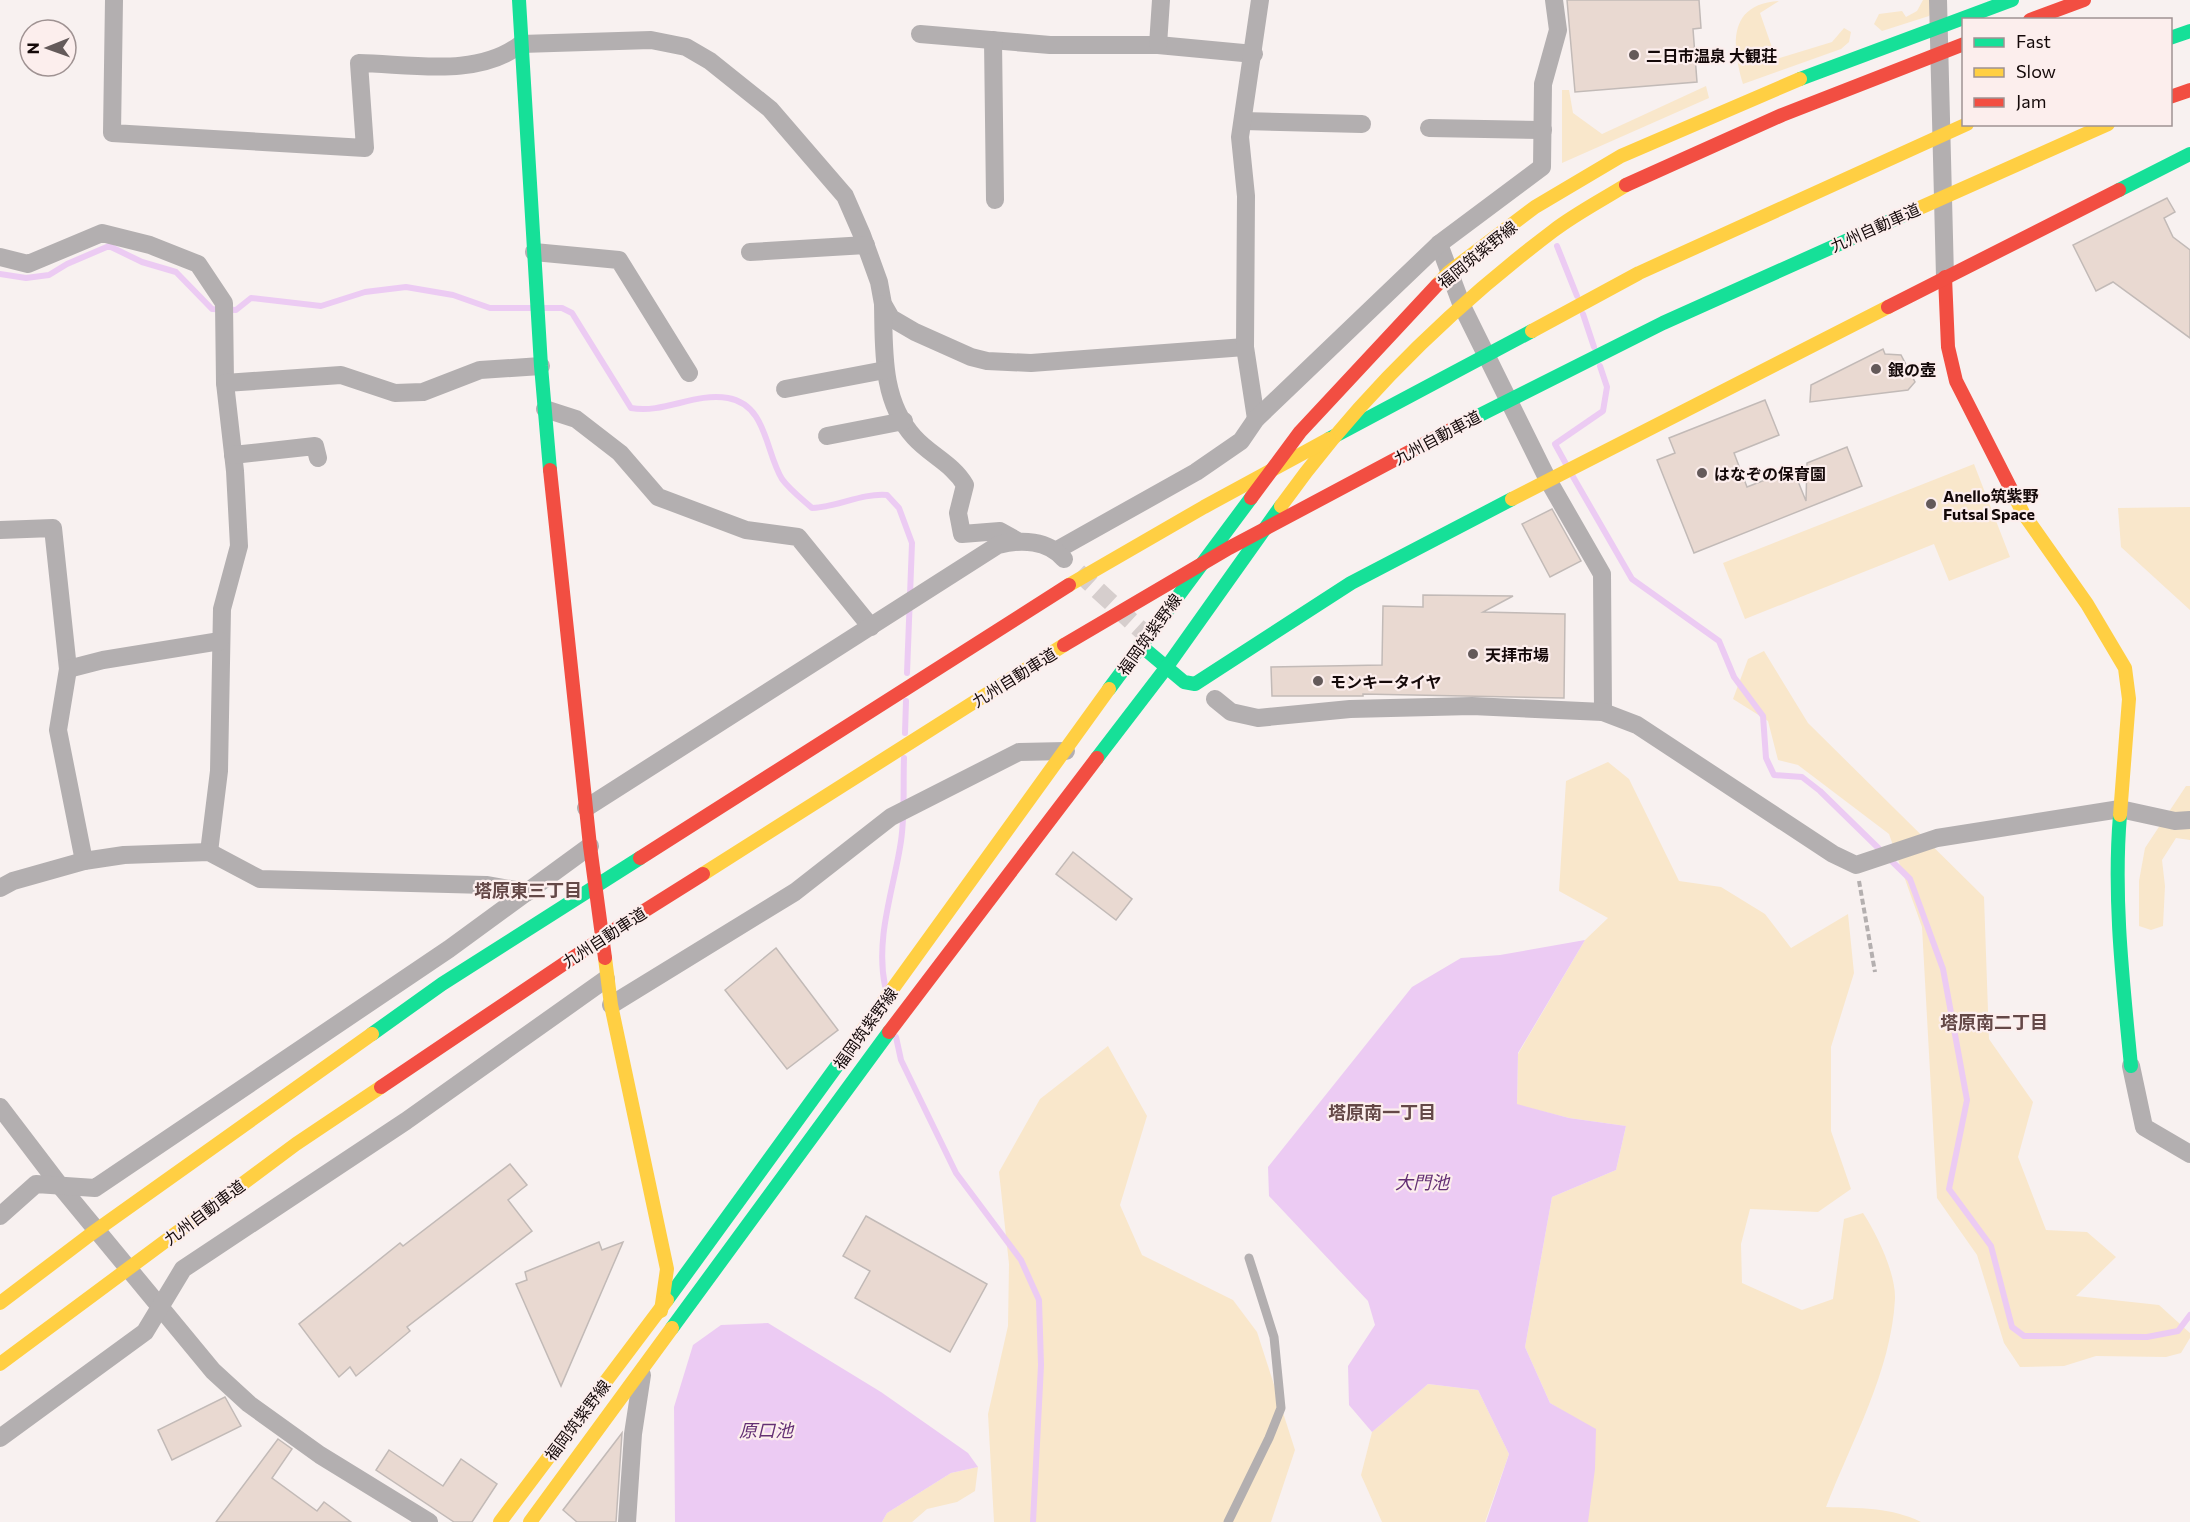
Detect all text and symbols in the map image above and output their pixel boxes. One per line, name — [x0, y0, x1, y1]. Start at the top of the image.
north arrow — [18, 18, 78, 78]
legend — [1962, 18, 2172, 126]
text: Fast — [2016, 30, 2051, 52]
text: N — [23, 42, 42, 54]
place label: 二日市温泉 大観荘 — [1646, 46, 1777, 65]
marker: 二日市温泉 大観荘 — [1627, 48, 1641, 62]
text: Slow — [2016, 60, 2056, 82]
text: Jam — [2016, 90, 2046, 112]
street label: 九州自動車道 — [1827, 199, 1923, 255]
street label: 福岡筑紫野線 — [1434, 216, 1520, 292]
place label: 銀の壺 — [1888, 360, 1936, 379]
marker: 銀の壺 — [1869, 362, 1883, 376]
street label: 九州自動車道 — [1390, 406, 1484, 468]
place label: はなぞの保育園 — [1714, 464, 1826, 483]
marker: はなぞの保育園 — [1695, 466, 1709, 480]
place label: Anello筑紫野 Futsal Space — [1943, 486, 2038, 523]
marker: Anello筑紫野 Futsal Space — [1924, 497, 1938, 511]
street label: 福岡筑紫野線 — [1113, 590, 1185, 678]
street label: 九州自動車道 — [968, 644, 1060, 710]
place label: 天拝市場 — [1485, 645, 1549, 664]
marker: 天拝市場 — [1466, 647, 1480, 661]
place label: モンキータイヤ — [1330, 672, 1442, 691]
marker: モンキータイヤ — [1311, 674, 1325, 688]
district label: 塔原東三丁目 — [474, 879, 582, 901]
street label: 九州自動車道 — [559, 903, 649, 971]
street label: 福岡筑紫野線 — [829, 984, 901, 1072]
district label: 塔原南二丁目 — [1940, 1011, 2048, 1033]
district label: 塔原南一丁目 — [1328, 1101, 1436, 1123]
water label: 大門池 — [1395, 1171, 1451, 1193]
street label: 九州自動車道 — [160, 1176, 248, 1248]
street label: 福岡筑紫野線 — [541, 1376, 613, 1464]
water label: 原口池 — [739, 1419, 795, 1441]

